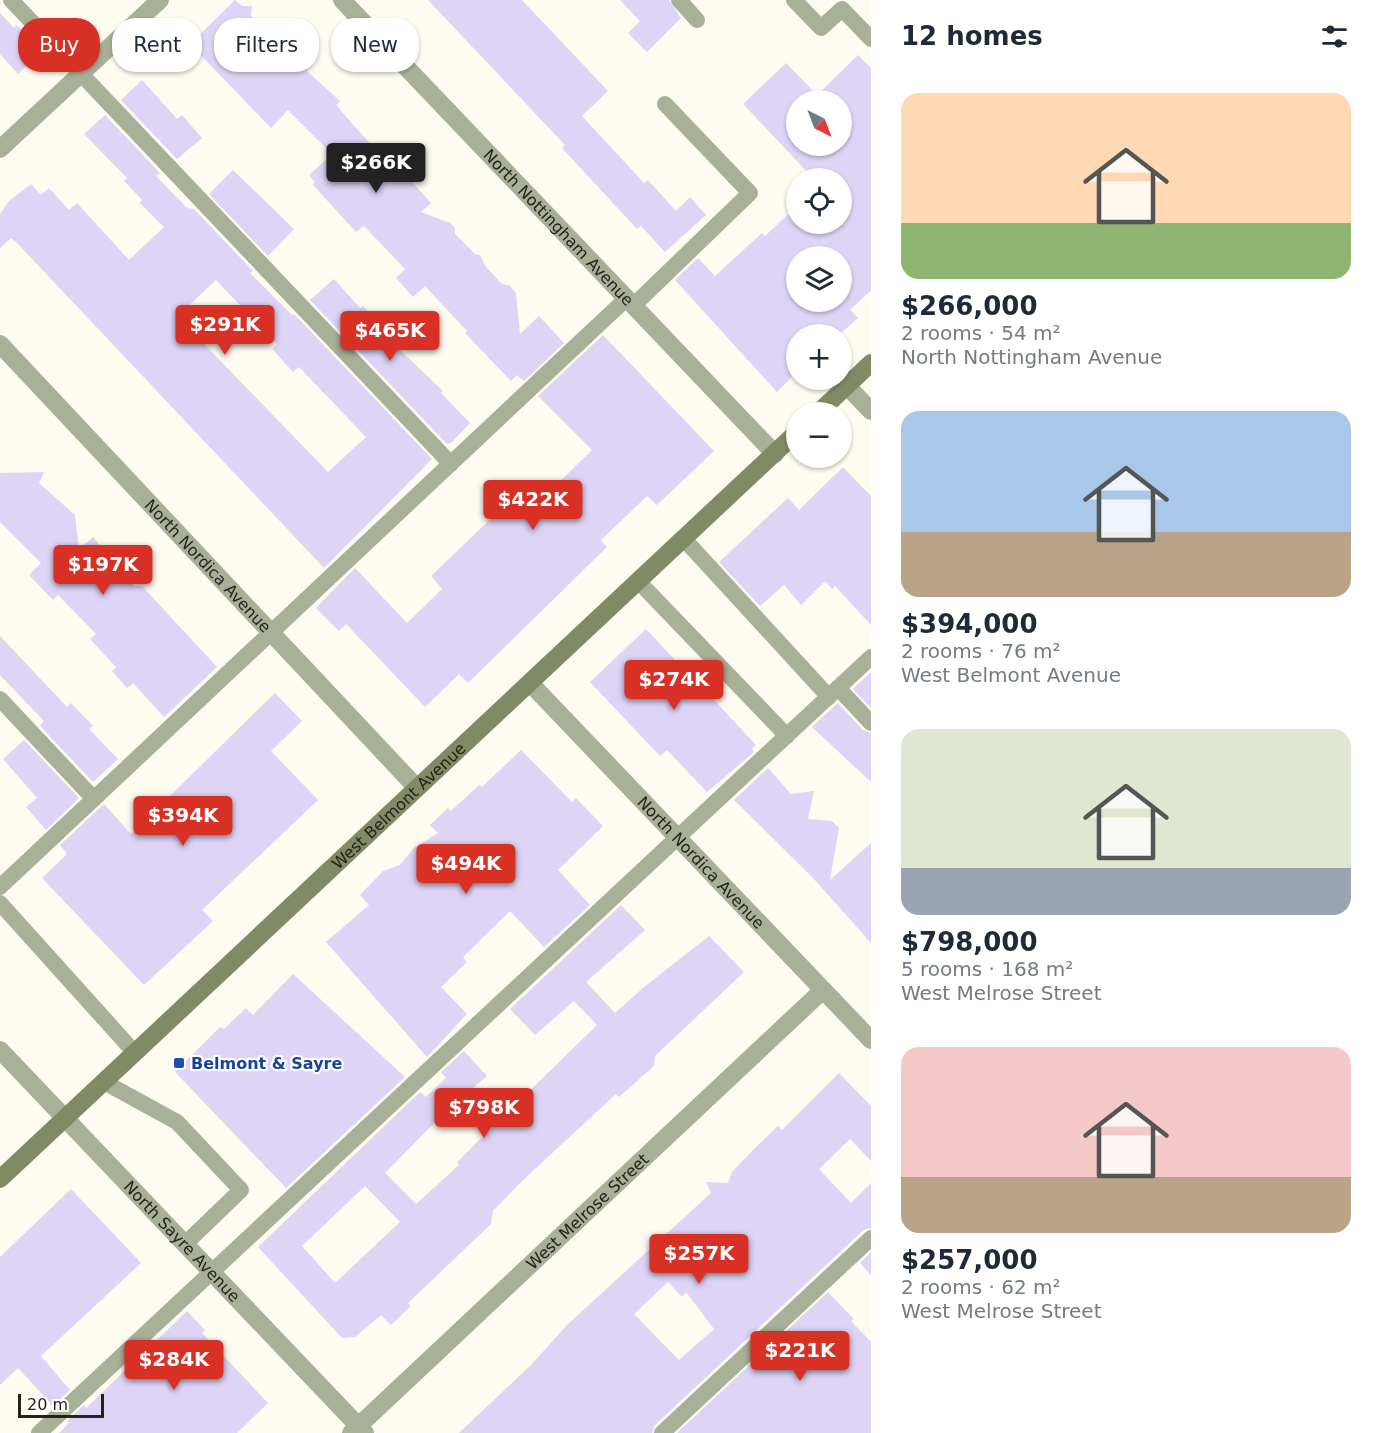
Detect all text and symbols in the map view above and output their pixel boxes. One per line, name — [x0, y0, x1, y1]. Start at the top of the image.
chip: Buy — [18, 18, 100, 72]
chip: Rent — [112, 18, 202, 72]
chip: Filters — [214, 18, 319, 72]
chip: New — [331, 18, 419, 72]
icon: filters — [1318, 20, 1351, 53]
text: 12 homes — [901, 21, 1043, 51]
north arrow — [786, 90, 852, 156]
map controls — [786, 90, 852, 468]
icon: home — [1072, 132, 1180, 240]
pin: $266K — [334, 143, 418, 194]
street label: North Nottingham Avenue — [479, 145, 637, 310]
text: $266K — [340, 150, 412, 174]
button: locate — [786, 168, 852, 234]
button: layers — [786, 246, 852, 312]
text: $266,000 — [901, 291, 1038, 321]
pin: $291K — [183, 305, 267, 356]
pin: $465K — [348, 311, 432, 362]
text: $291K — [189, 312, 261, 336]
text: $465K — [354, 318, 426, 342]
text: 2 rooms · 54 m² — [901, 321, 1061, 345]
button: + — [786, 324, 852, 390]
text: North Nottingham Avenue — [901, 345, 1162, 369]
button: − — [786, 402, 852, 468]
icon: home — [1072, 450, 1180, 558]
pin: $422K — [491, 480, 575, 531]
text: $422K — [497, 487, 569, 511]
street label: North Nordica Avenue — [141, 495, 275, 636]
pin: $197K — [61, 545, 145, 596]
text: $197K — [67, 552, 139, 576]
text: $394,000 — [901, 609, 1038, 639]
text: 2 rooms · 76 m² — [901, 639, 1061, 663]
pin: $274K — [632, 660, 716, 711]
text: West Belmont Avenue — [901, 663, 1121, 687]
text: $274K — [638, 667, 710, 691]
street label: West Belmont Avenue — [328, 739, 469, 873]
icon: home — [1072, 768, 1180, 876]
street label: North Nordica Avenue — [633, 793, 768, 933]
pin: $394K — [141, 796, 225, 847]
text: $394K — [147, 803, 219, 827]
pin: $494K — [424, 844, 508, 895]
text: $494K — [430, 851, 502, 875]
text: $798,000 — [901, 927, 1038, 957]
text: 5 rooms · 168 m² — [901, 957, 1073, 981]
text: West Melrose Street — [901, 981, 1102, 1005]
place label: Belmont & Sayre — [191, 1054, 342, 1073]
marker: Belmont & Sayre — [172, 1056, 186, 1070]
icon: home — [1072, 1086, 1180, 1194]
pin: $798K — [442, 1088, 526, 1139]
text: $798K — [448, 1095, 520, 1119]
street label: West Melrose Street — [523, 1150, 653, 1273]
street label: North Sayre Avenue — [120, 1177, 244, 1306]
pin: $257K — [657, 1234, 741, 1285]
text: $257K — [663, 1241, 735, 1265]
text: $257,000 — [901, 1245, 1038, 1275]
text: 2 rooms · 62 m² — [901, 1275, 1061, 1299]
text: West Melrose Street — [901, 1299, 1102, 1323]
pin: $221K — [758, 1331, 842, 1382]
text: $221K — [764, 1338, 836, 1362]
pin: $284K — [132, 1340, 216, 1391]
text: $284K — [138, 1347, 210, 1371]
scale bar — [18, 1391, 104, 1418]
text: 20 m — [27, 1395, 68, 1414]

